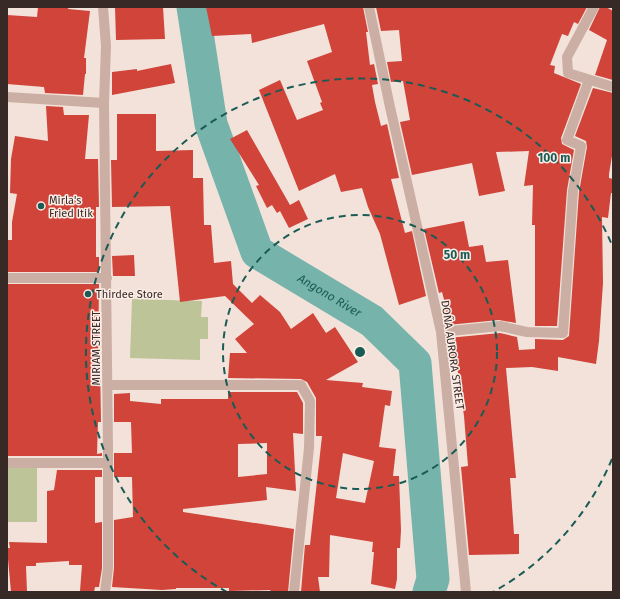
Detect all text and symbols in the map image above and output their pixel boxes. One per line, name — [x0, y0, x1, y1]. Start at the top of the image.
text: 100 m — [538, 151, 570, 165]
place label: Mirla's Fried Itik — [49, 194, 93, 220]
marker: Mirla's Fried Itik — [36, 201, 46, 211]
text: 50 m — [444, 248, 470, 262]
water label: Angono River — [294, 271, 364, 320]
place label: Thirdee Store — [96, 288, 163, 301]
marker: Thirdee Store — [83, 289, 93, 299]
street label: DOÑA AURORA STREET — [438, 299, 467, 411]
street label: MIRIAM STREET — [90, 310, 103, 386]
centre of rings — [353, 345, 367, 359]

